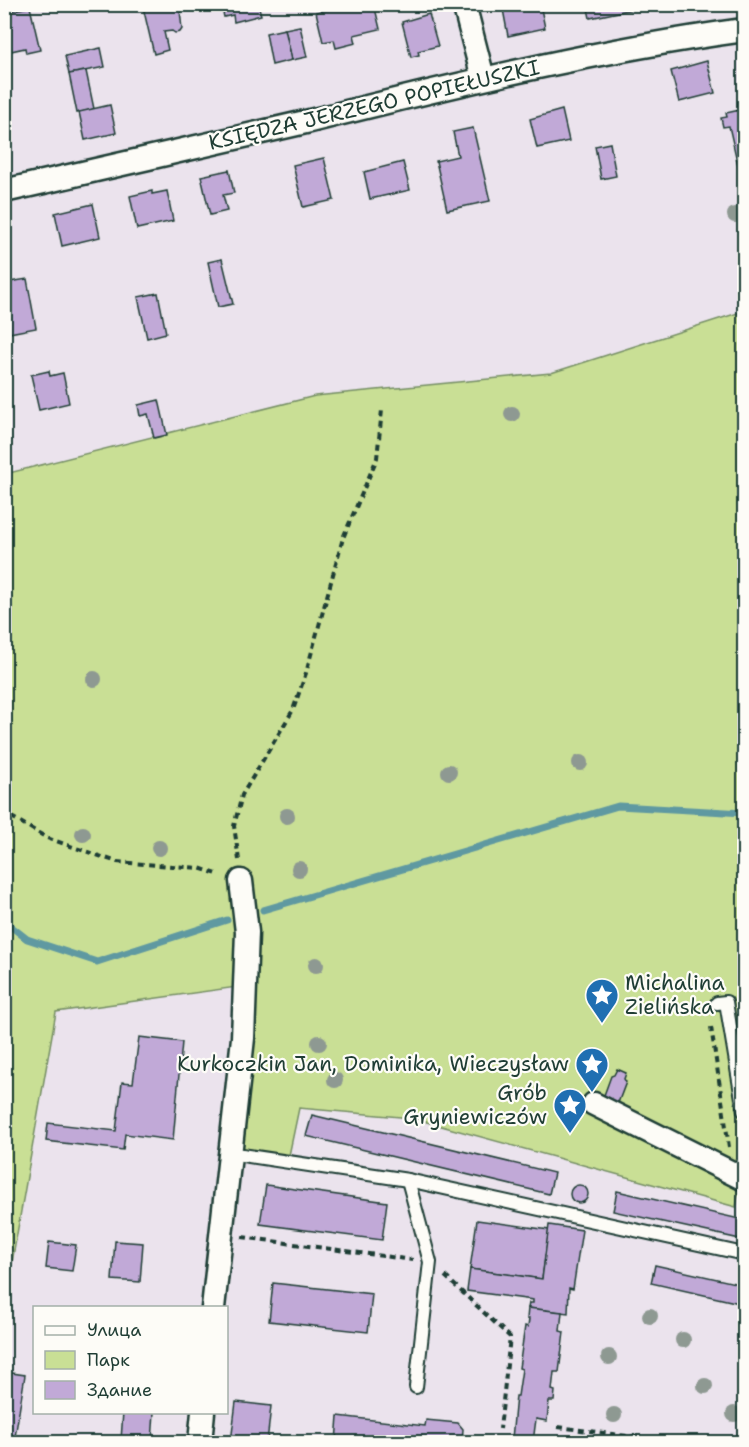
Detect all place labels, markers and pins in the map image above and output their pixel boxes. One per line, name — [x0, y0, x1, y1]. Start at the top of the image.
place label: Michalina Zielińska — [625, 969, 724, 1021]
place icon: Michalina Zielińska — [584, 977, 620, 1024]
place icon: Kurkoczkin Jan, Dominika, Wieczysław — [574, 1046, 610, 1093]
place label: Kurkoczkin Jan, Dominika, Wieczysław — [177, 1050, 569, 1078]
place label: Grób Gryniewiczów — [403, 1079, 547, 1131]
place icon: Grób Gryniewiczów — [552, 1087, 588, 1134]

